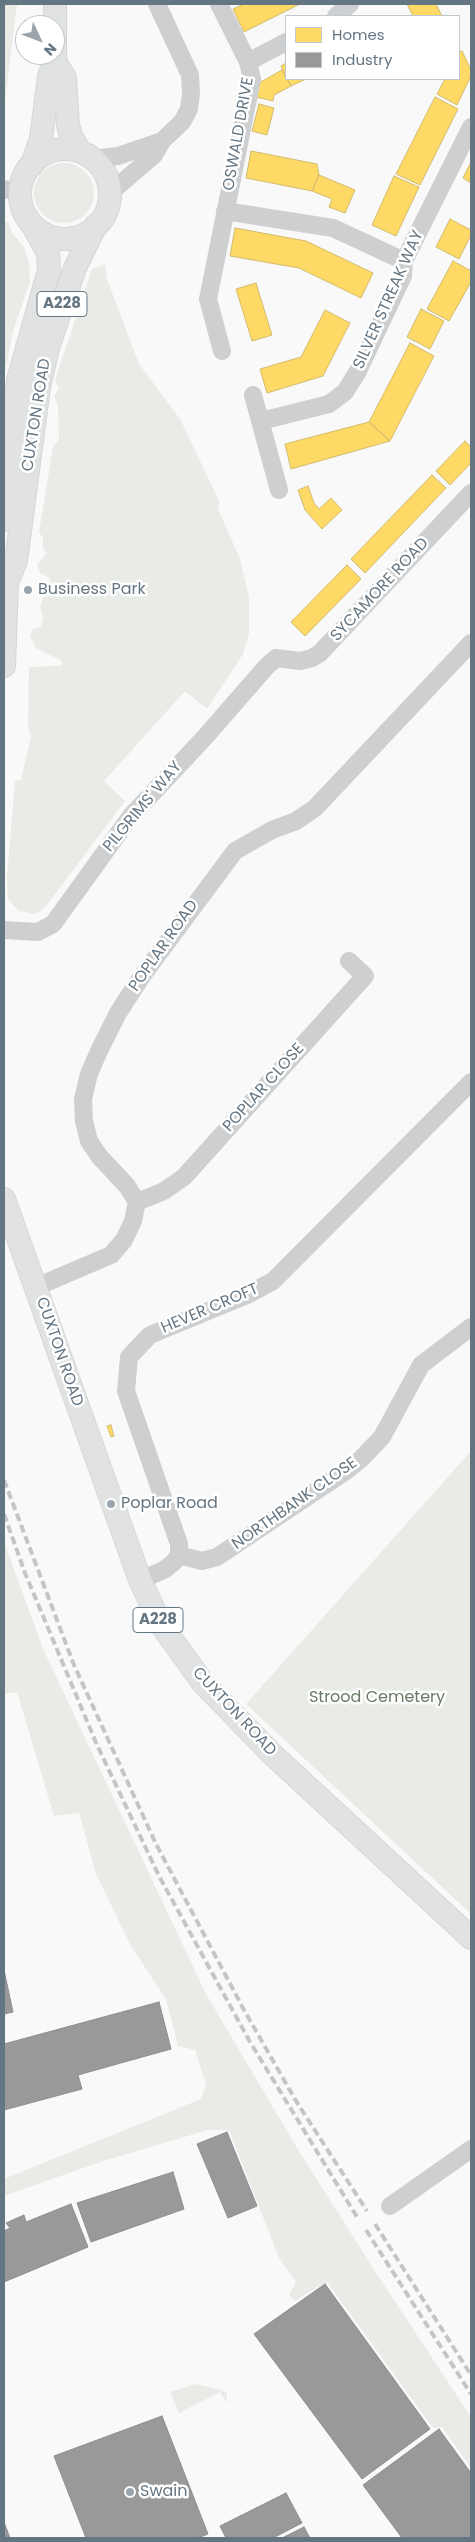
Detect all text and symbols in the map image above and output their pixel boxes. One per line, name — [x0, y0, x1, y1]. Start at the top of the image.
north arrow — [15, 15, 65, 65]
legend — [285, 15, 460, 80]
text: Homes — [332, 24, 385, 45]
text: N — [39, 39, 61, 60]
text: Industry — [332, 49, 392, 70]
street label: OSWALD DRIVE — [220, 76, 258, 192]
street label: SILVER STREAK WAY — [350, 228, 428, 372]
road number: A228 — [37, 292, 87, 316]
street label: CUXTON ROAD — [19, 357, 55, 473]
street label: SYCAMORE ROAD — [327, 534, 433, 646]
place label: Business Park — [38, 580, 146, 600]
marker: Business Park — [22, 584, 34, 596]
street label: PILGRIMS' WAY — [100, 758, 186, 856]
street label: POPLAR ROAD — [125, 897, 203, 995]
street label: POPLAR CLOSE — [219, 1040, 309, 1136]
street label: HEVER CROFT — [159, 1280, 261, 1338]
street label: CUXTON ROAD — [31, 1295, 87, 1409]
street label: NORTHBANK CLOSE — [229, 1454, 361, 1554]
place label: Poplar Road — [121, 1494, 218, 1514]
marker: Poplar Road — [105, 1498, 117, 1510]
road number: A228 — [133, 1608, 183, 1632]
street label: CUXTON ROAD — [188, 1664, 280, 1760]
park label: Strood Cemetery — [309, 1688, 445, 1708]
place label: Swain — [140, 2482, 188, 2502]
marker: Swain — [124, 2486, 136, 2498]

